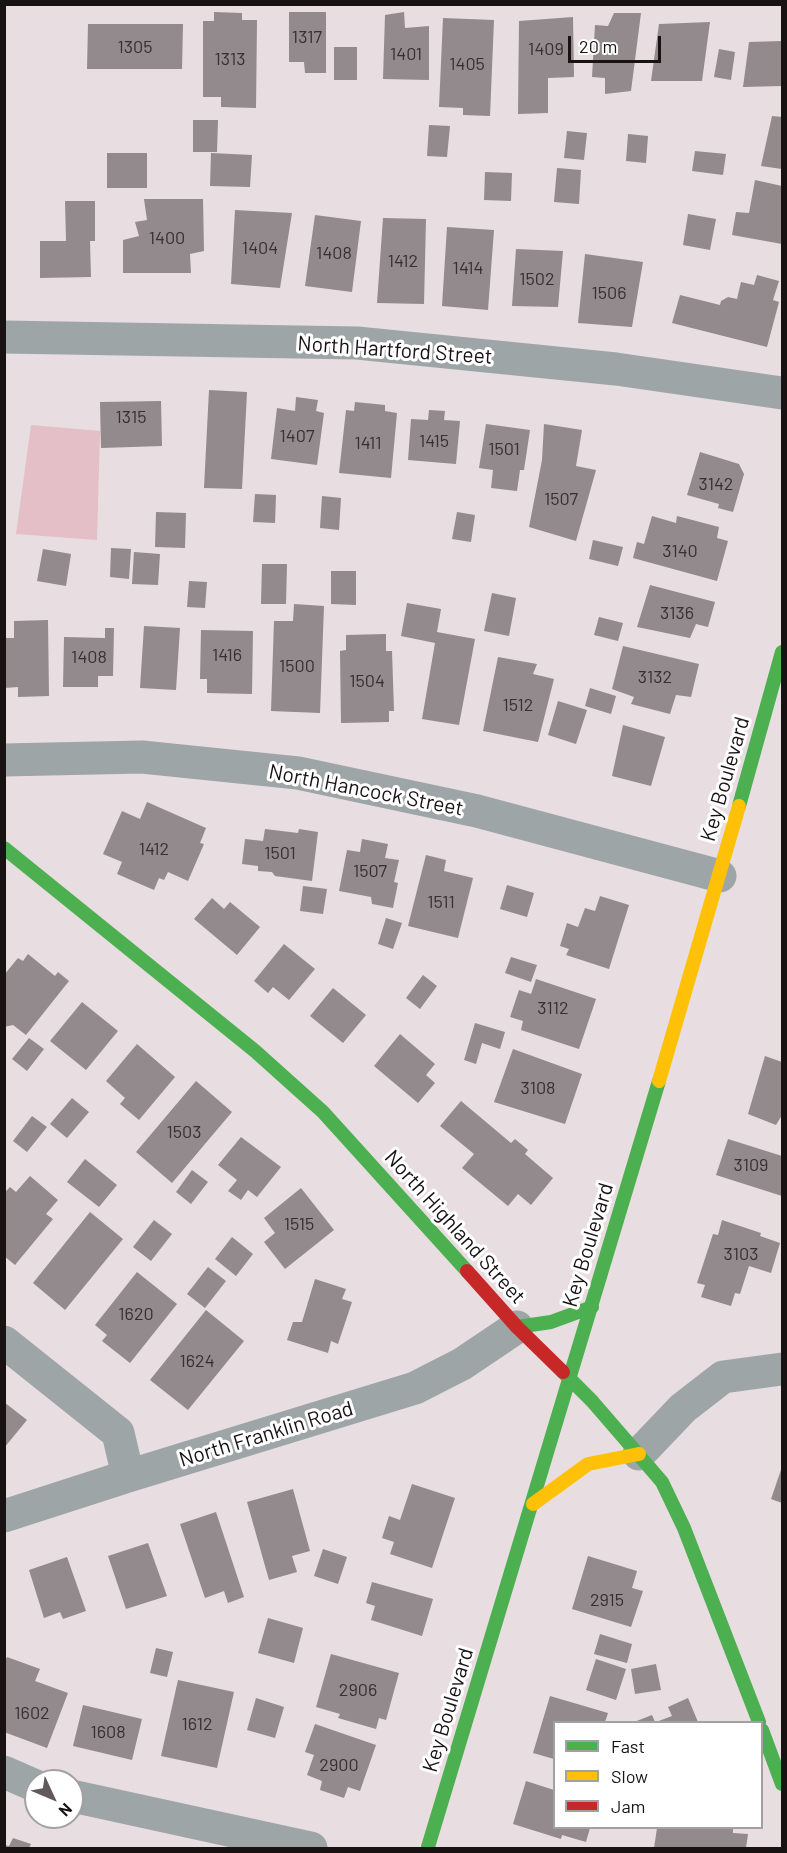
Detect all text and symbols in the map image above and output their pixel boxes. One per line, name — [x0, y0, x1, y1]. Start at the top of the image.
scale bar — [571, 24, 664, 62]
house number: 1317 — [292, 26, 322, 48]
text: 20 m — [579, 35, 617, 57]
house number: 1305 — [118, 36, 152, 58]
house number: 1409 — [528, 38, 564, 60]
house number: 1401 — [390, 43, 422, 65]
house number: 1313 — [214, 48, 246, 70]
house number: 1405 — [449, 53, 485, 75]
house number: 1400 — [149, 227, 185, 249]
house number: 1404 — [242, 237, 278, 259]
house number: 1408 — [316, 242, 352, 264]
house number: 1412 — [388, 250, 418, 272]
house number: 1414 — [453, 257, 483, 279]
house number: 1502 — [519, 268, 555, 290]
house number: 1506 — [592, 282, 626, 304]
street label: North Hartford Street — [297, 331, 493, 369]
house number: 1315 — [116, 406, 146, 428]
house number: 1407 — [280, 425, 314, 447]
house number: 1415 — [419, 430, 449, 452]
house number: 1411 — [354, 432, 382, 454]
house number: 1501 — [488, 438, 520, 460]
house number: 3142 — [698, 473, 734, 495]
house number: 1507 — [544, 488, 578, 510]
house number: 3140 — [662, 540, 698, 562]
house number: 3136 — [660, 602, 694, 624]
house number: 1416 — [212, 644, 242, 666]
house number: 1408 — [71, 646, 107, 668]
house number: 1500 — [279, 655, 315, 677]
house number: 3132 — [638, 666, 672, 688]
house number: 1504 — [349, 670, 385, 692]
house number: 1512 — [503, 694, 533, 716]
street label: Key Boulevard — [695, 714, 755, 844]
street label: North Hancock Street — [267, 759, 465, 821]
house number: 1412 — [139, 838, 169, 860]
house number: 1501 — [264, 842, 296, 864]
house number: 1507 — [353, 860, 387, 882]
house number: 1511 — [427, 891, 455, 913]
house number: 3112 — [537, 997, 569, 1019]
house number: 3108 — [521, 1077, 555, 1099]
house number: 1503 — [167, 1121, 201, 1143]
street label: North Highland Street — [379, 1145, 531, 1309]
house number: 3109 — [734, 1154, 768, 1176]
street label: Key Boulevard — [557, 1180, 619, 1310]
house number: 1515 — [284, 1213, 314, 1235]
house number: 3103 — [724, 1243, 758, 1265]
house number: 1620 — [118, 1303, 154, 1325]
house number: 1624 — [179, 1350, 215, 1372]
street label: North Franklin Road — [176, 1396, 356, 1472]
house number: 2915 — [590, 1589, 624, 1611]
street label: Key Boulevard — [417, 1645, 479, 1775]
house number: 2906 — [339, 1679, 377, 1701]
house number: 1602 — [14, 1702, 50, 1724]
house number: 1612 — [181, 1713, 213, 1735]
house number: 1608 — [90, 1721, 126, 1743]
legend — [553, 1721, 763, 1829]
text: Fast — [611, 1735, 645, 1757]
house number: 2900 — [319, 1754, 359, 1776]
text: Slow — [611, 1765, 648, 1787]
north arrow — [24, 1769, 84, 1829]
text: Jam — [611, 1795, 645, 1817]
text: N — [55, 1800, 76, 1821]

